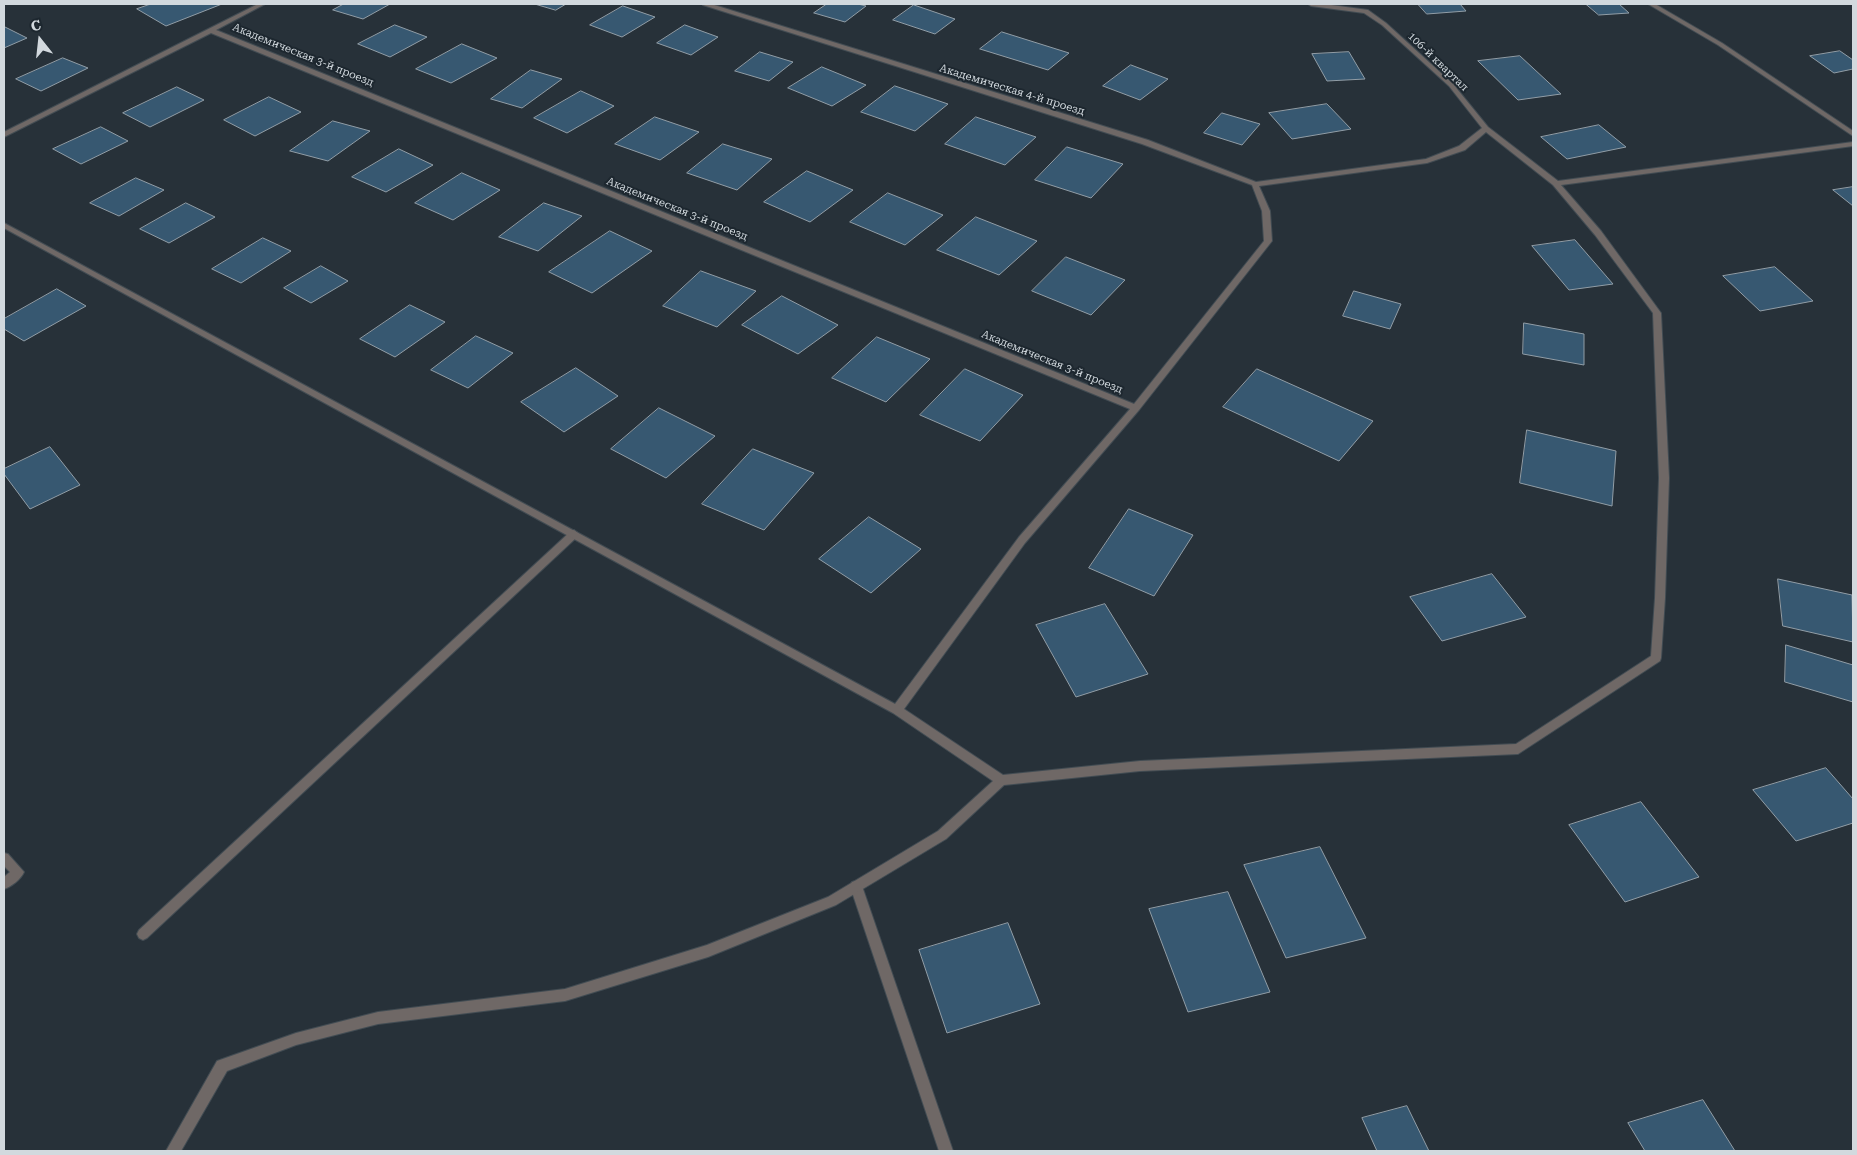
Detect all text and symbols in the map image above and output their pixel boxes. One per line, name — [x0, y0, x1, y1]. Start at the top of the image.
north arrow — [15, 15, 65, 65]
text: С — [29, 17, 43, 35]
street label: Академическая 3-й проезд — [230, 21, 376, 89]
street label: 106-й квартал — [1405, 30, 1471, 94]
street label: Академическая 4-й проезд — [938, 62, 1086, 118]
street label: Академическая 3-й проезд — [604, 175, 750, 243]
street label: Академическая 3-й проезд — [979, 328, 1125, 396]

